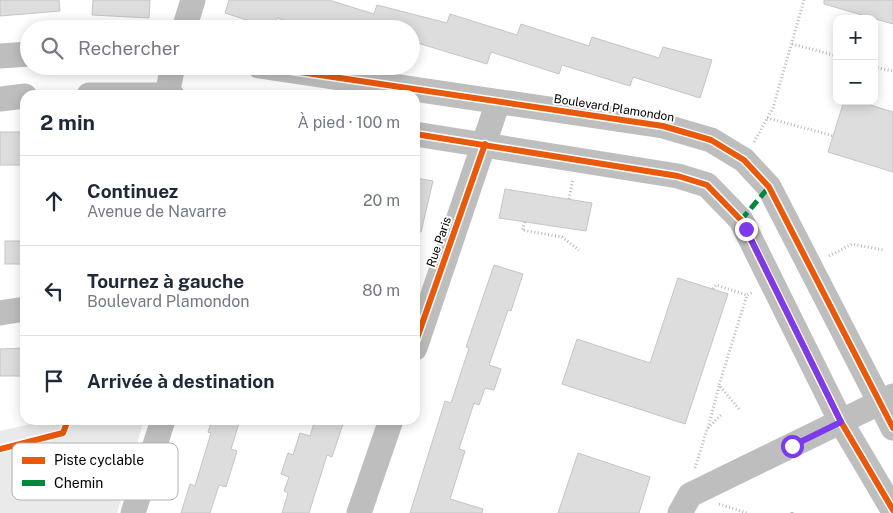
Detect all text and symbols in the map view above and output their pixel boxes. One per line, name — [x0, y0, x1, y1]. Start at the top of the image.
map controls — [833, 15, 878, 105]
button: + — [833, 15, 878, 60]
search box — [20, 20, 420, 75]
icon: search — [38, 34, 66, 62]
text: Rechercher — [78, 37, 180, 59]
button: − — [833, 60, 878, 105]
street label: Boulevard Plamondon — [553, 92, 675, 124]
text: 2 min — [40, 110, 95, 135]
text: À pied · 100 m — [298, 113, 400, 132]
text: Continuez — [87, 180, 178, 202]
icon: ahead — [40, 187, 68, 215]
text: 20 m — [363, 191, 400, 210]
text: Avenue de Navarre — [87, 202, 227, 221]
street label: Rue Paris — [424, 215, 454, 269]
route end — [735, 218, 758, 241]
text: Tournez à gauche — [87, 270, 244, 292]
icon: left — [40, 277, 68, 305]
text: 80 m — [362, 281, 400, 300]
text: Boulevard Plamondon — [87, 292, 250, 311]
icon: arrive — [40, 367, 68, 395]
text: Arrivée à destination — [87, 370, 275, 392]
route start — [781, 435, 804, 458]
legend — [12, 443, 178, 500]
text: Piste cyclable — [54, 452, 144, 468]
text: Chemin — [54, 475, 103, 491]

